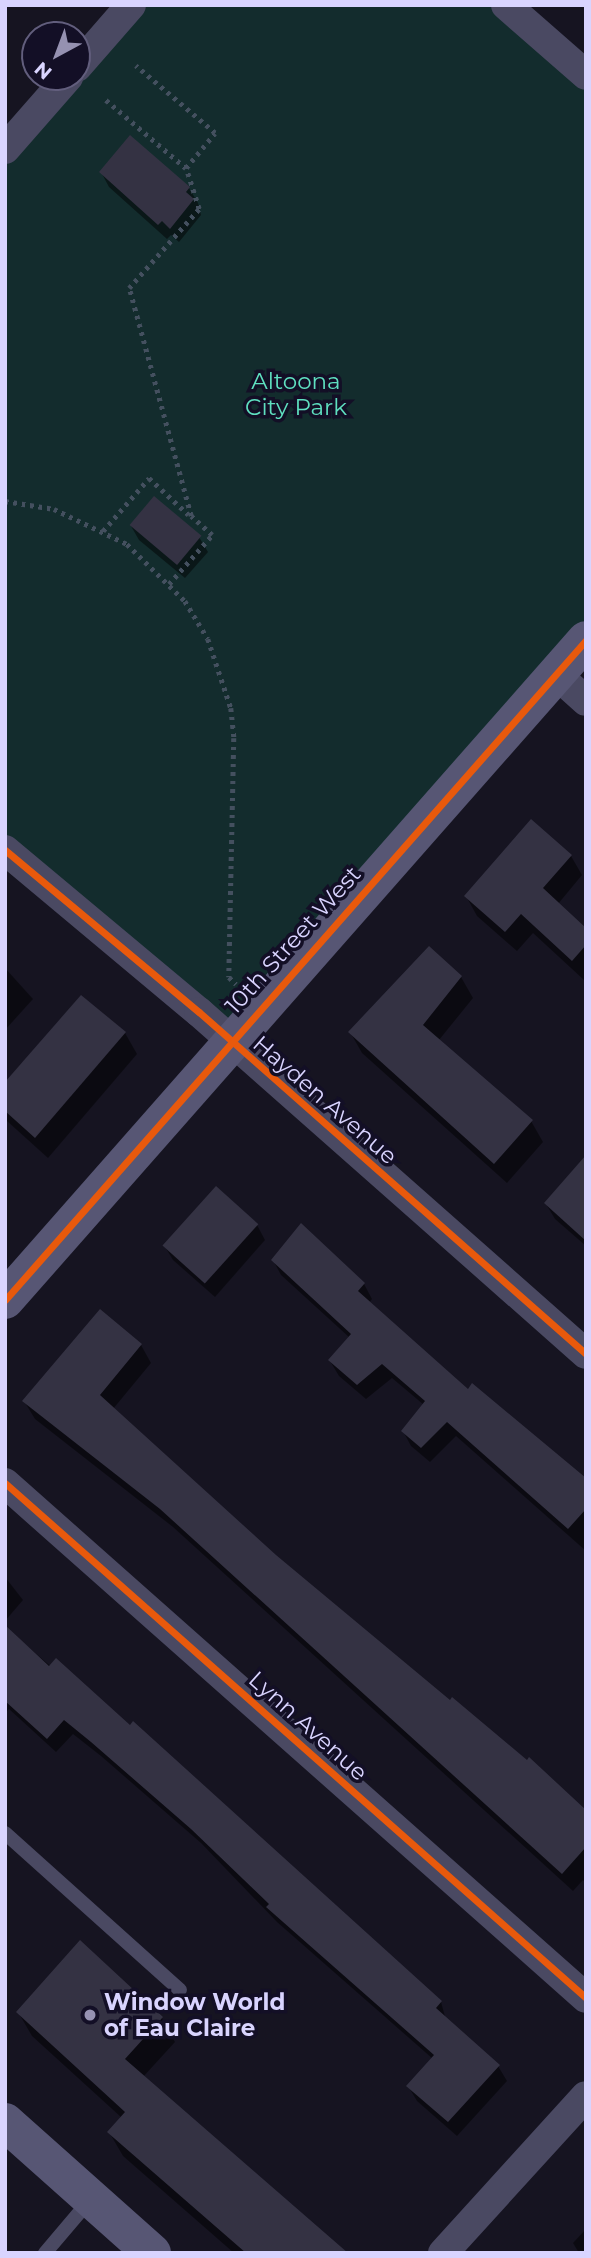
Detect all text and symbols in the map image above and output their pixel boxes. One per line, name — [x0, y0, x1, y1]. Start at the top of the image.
north arrow — [21, 21, 91, 91]
text: N — [30, 57, 57, 84]
park label: Altoona City Park — [245, 367, 347, 421]
street label: 10th Street West — [220, 861, 366, 1019]
street label: Hayden Avenue — [247, 1030, 403, 1170]
street label: Lynn Avenue — [243, 1666, 373, 1786]
place label: Window World of Eau Claire — [104, 1988, 285, 2042]
marker: Window World of Eau Claire — [82, 2007, 98, 2023]

